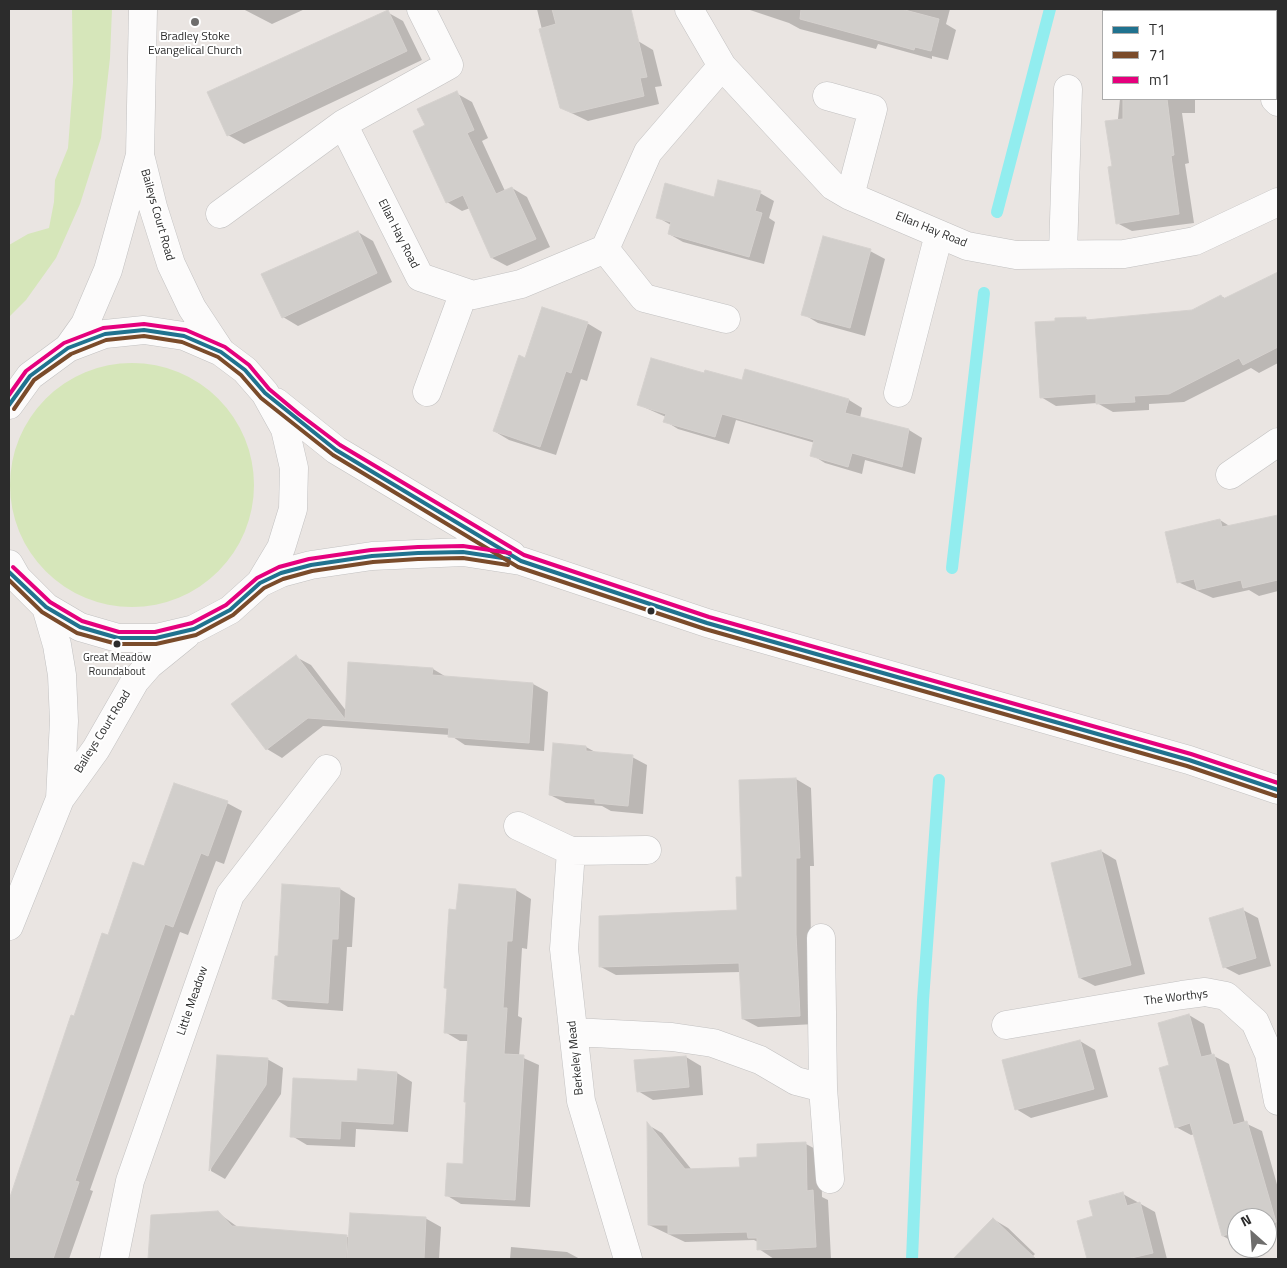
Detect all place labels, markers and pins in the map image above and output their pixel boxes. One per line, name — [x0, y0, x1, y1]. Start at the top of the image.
marker: Bradley Stoke Evangelical Church — [189, 16, 201, 28]
place label: Bradley Stoke Evangelical Church — [148, 30, 242, 58]
unlabelled marker — [646, 606, 656, 616]
marker: Great Meadow Roundabout — [112, 639, 122, 649]
place label: Great Meadow Roundabout — [83, 651, 151, 677]

